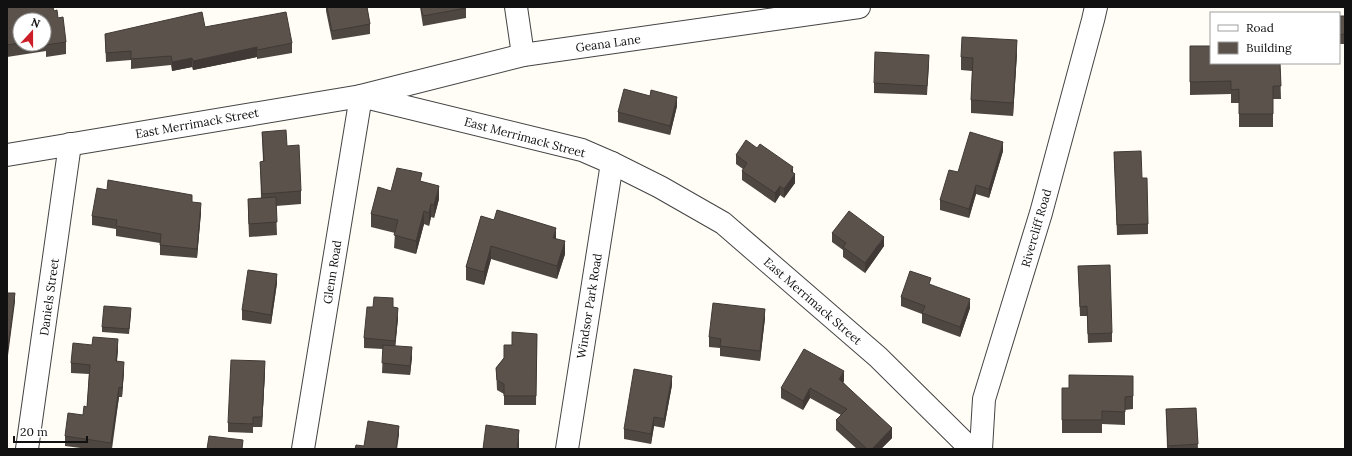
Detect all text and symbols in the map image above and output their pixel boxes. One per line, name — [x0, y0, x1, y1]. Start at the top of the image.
north arrow — [12, 12, 52, 52]
legend — [1210, 12, 1340, 64]
text: N — [29, 15, 43, 31]
text: Road — [1246, 20, 1274, 35]
street label: Geana Lane — [574, 31, 642, 55]
text: Building — [1246, 40, 1292, 55]
street label: East Merrimack Street — [134, 105, 260, 141]
street label: East Merrimack Street — [463, 114, 588, 161]
street label: Rivercliff Road — [1018, 187, 1054, 269]
street label: Glenn Road — [320, 239, 344, 305]
street label: Windsor Park Road — [573, 252, 605, 360]
street label: East Merrimack Street — [761, 254, 865, 348]
street label: Daniels Street — [36, 257, 62, 337]
scale bar — [14, 418, 87, 444]
text: 20 m — [20, 424, 48, 439]

